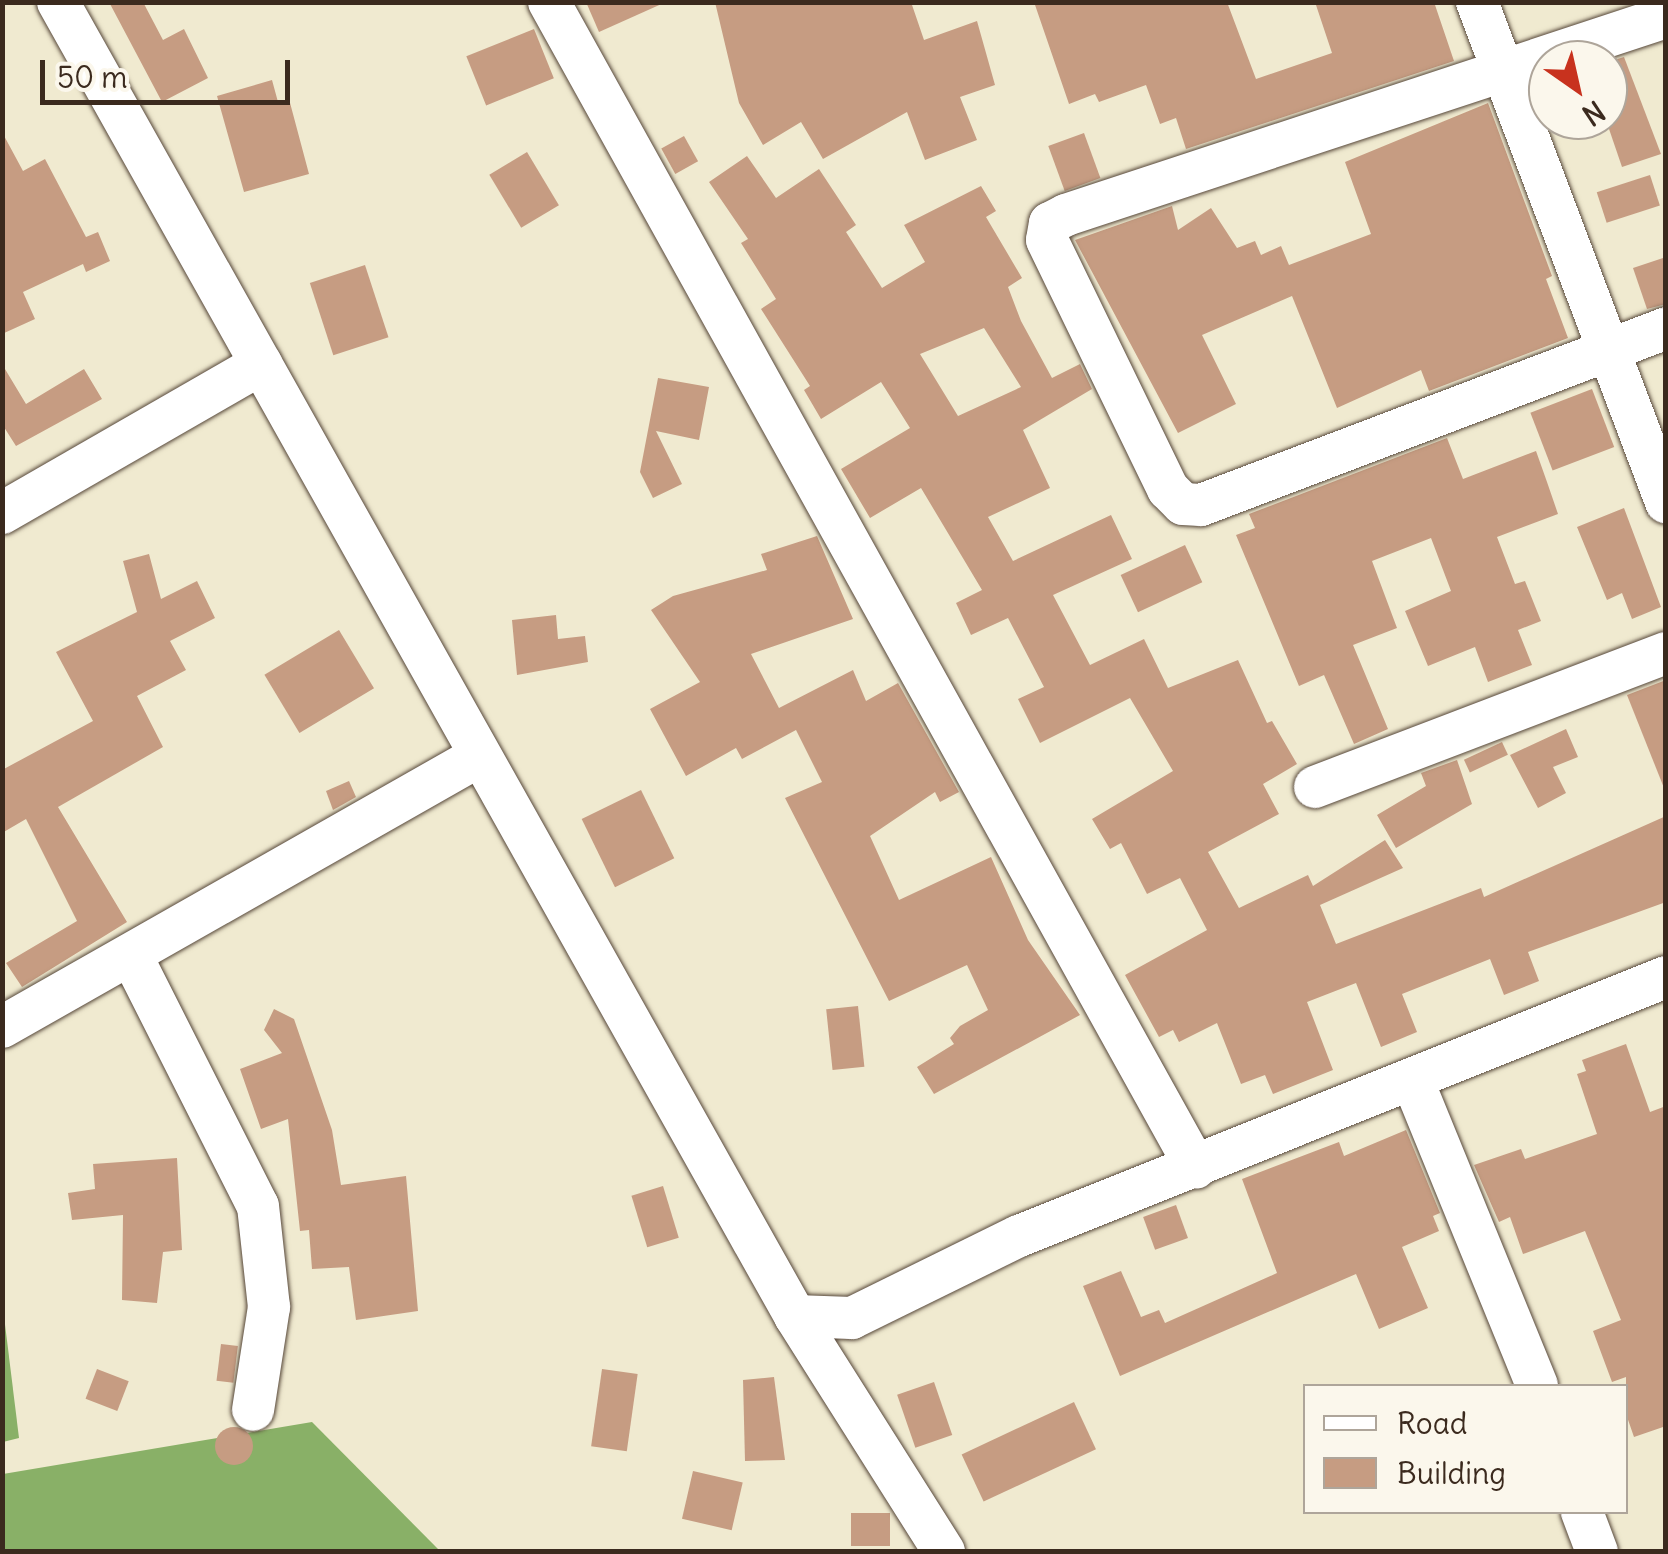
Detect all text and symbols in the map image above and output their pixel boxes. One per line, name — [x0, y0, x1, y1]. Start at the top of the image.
scale bar — [45, 40, 295, 102]
north arrow — [1528, 40, 1628, 140]
text: 50 m — [57, 58, 127, 96]
text: N — [1576, 93, 1612, 134]
legend — [1303, 1384, 1628, 1514]
text: Road — [1397, 1404, 1467, 1442]
text: Building — [1397, 1454, 1506, 1492]

